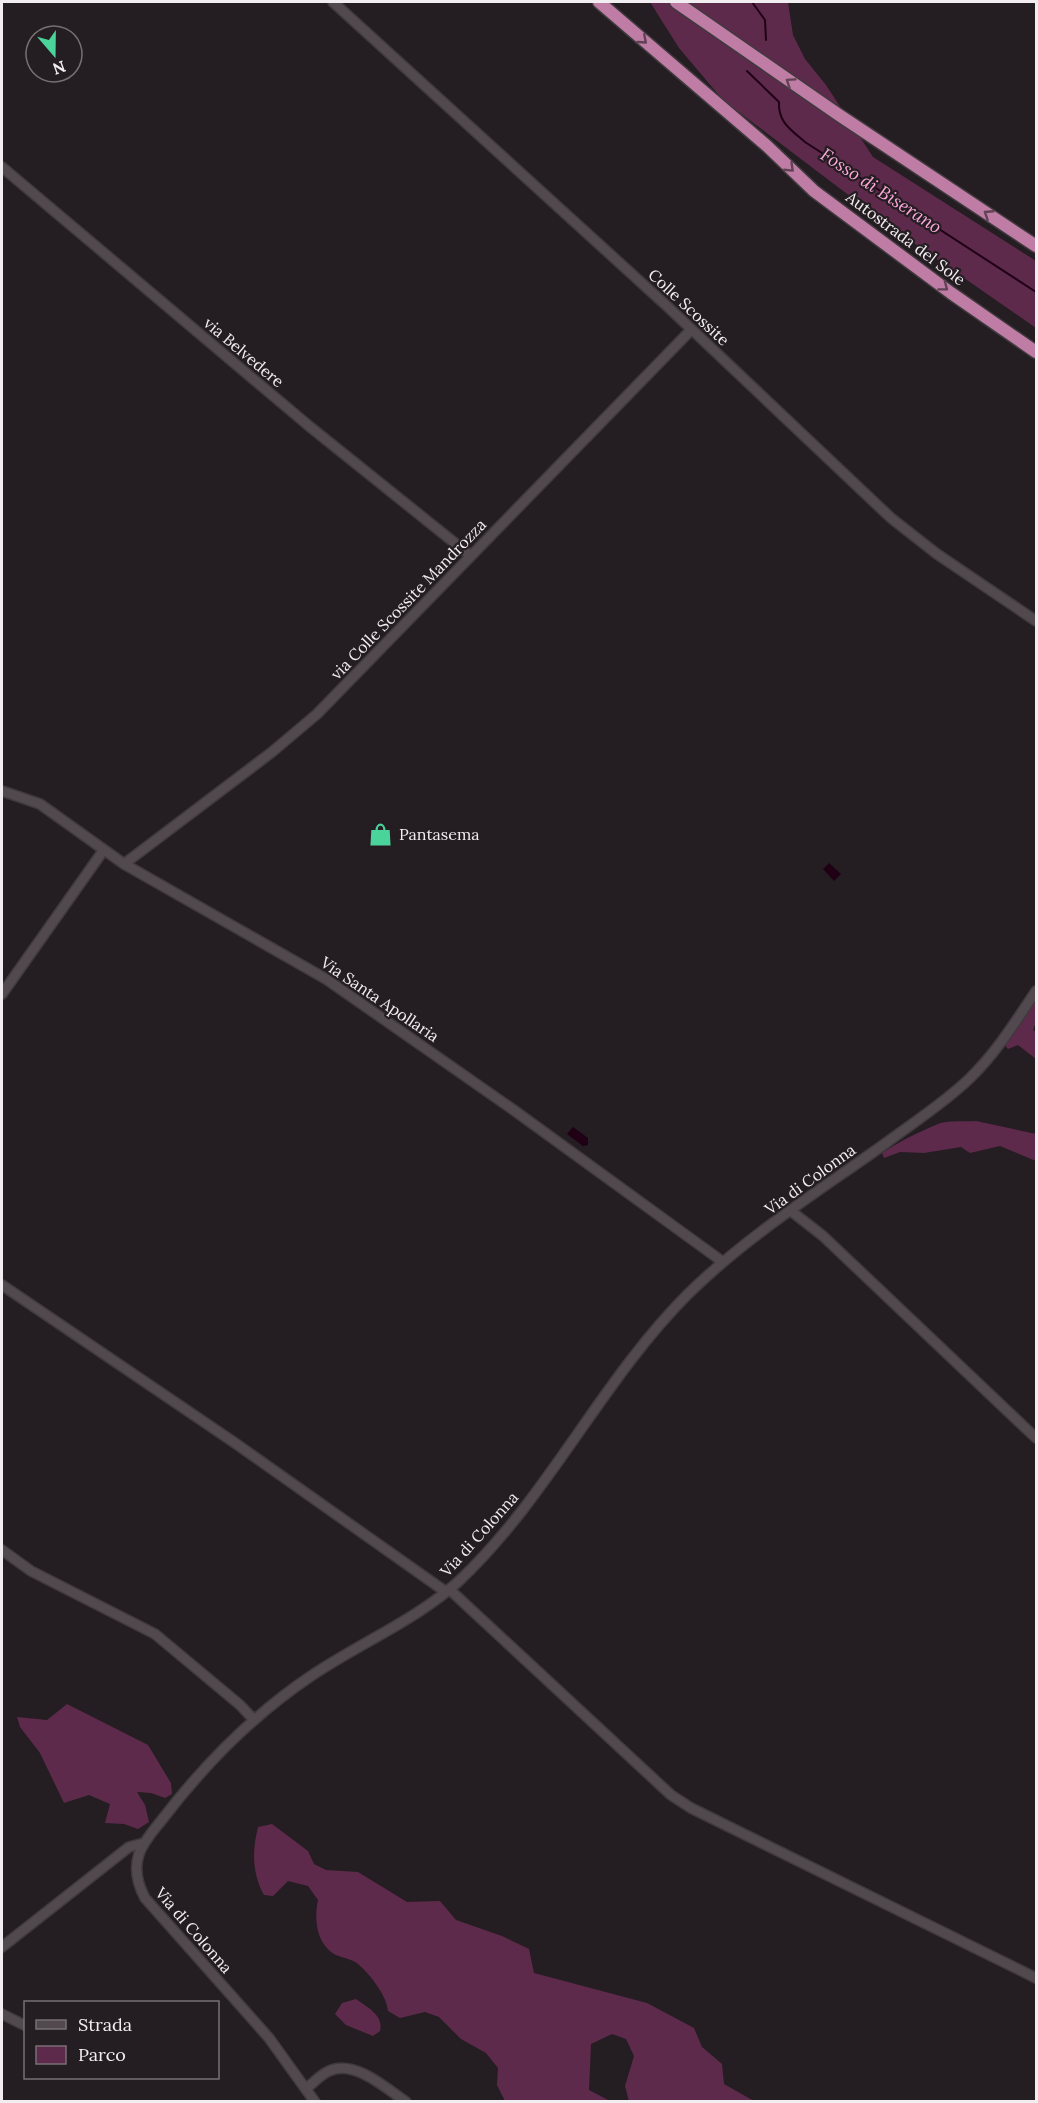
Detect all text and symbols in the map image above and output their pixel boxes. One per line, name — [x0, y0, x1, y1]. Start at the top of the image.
north arrow — [24, 24, 84, 84]
one-way arrow — [636, 33, 647, 44]
text: N — [50, 57, 68, 80]
one-way arrow — [786, 79, 797, 90]
water label: Fosso di Biserano — [816, 143, 946, 238]
one-way arrow — [783, 161, 793, 172]
street label: Autostrada del Sole — [842, 186, 970, 290]
one-way arrow — [983, 210, 994, 221]
street label: Colle Scossite — [644, 264, 734, 350]
one-way arrow — [937, 280, 948, 291]
street label: via Belvedere — [200, 313, 288, 391]
street label: via Colle Scossite Mandrozza — [326, 515, 490, 683]
shop icon: Pantasema — [368, 821, 394, 847]
place label: Pantasema — [399, 824, 480, 844]
street label: Via Santa Apollaria — [316, 951, 443, 1046]
street label: Via di Colonna — [760, 1139, 859, 1219]
street label: Via di Colonna — [435, 1487, 522, 1581]
street label: Via di Colonna — [151, 1882, 237, 1977]
legend — [24, 2001, 219, 2079]
text: Strada — [78, 2013, 132, 2036]
text: Parco — [78, 2043, 126, 2066]

